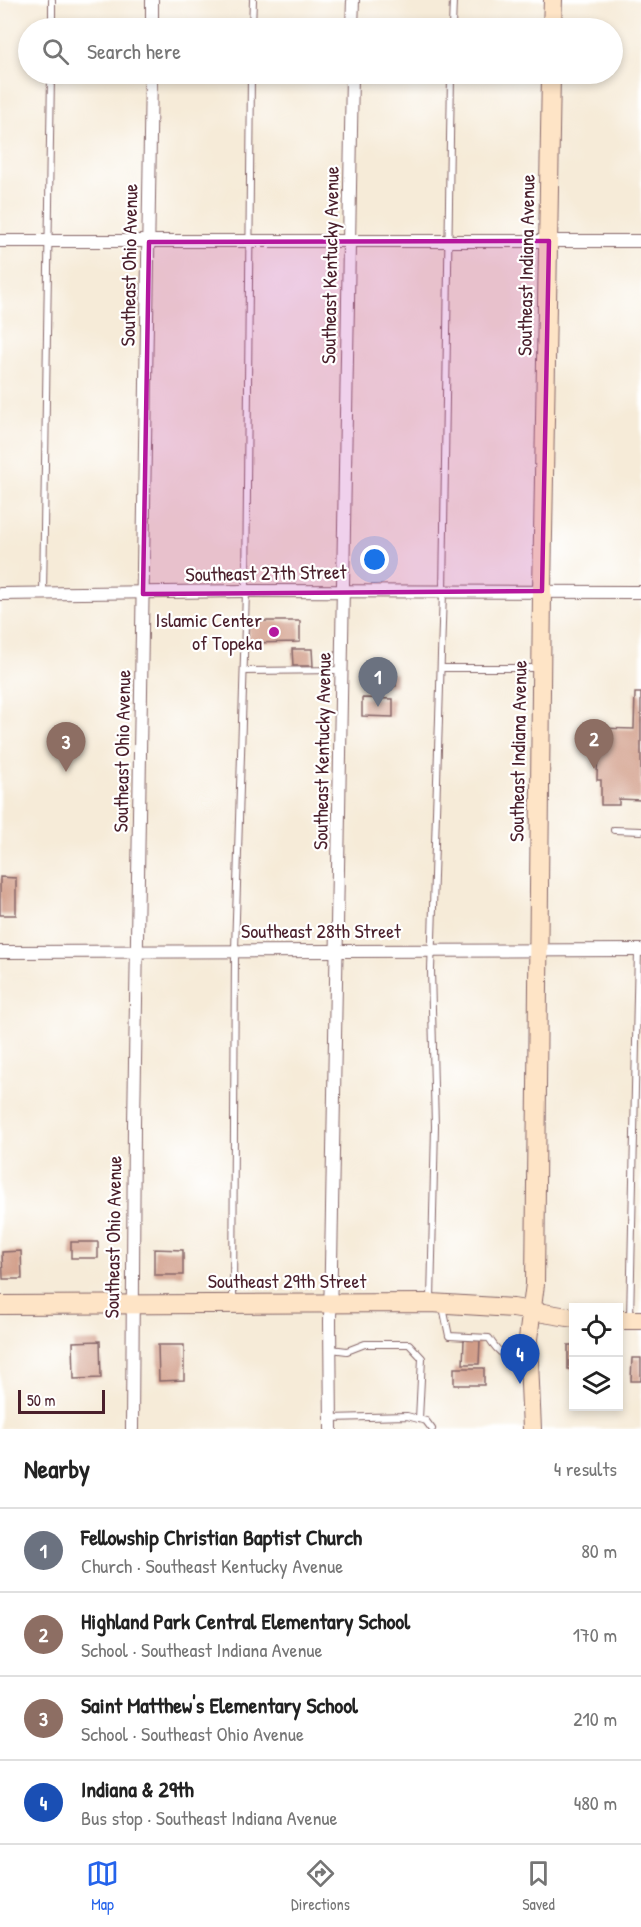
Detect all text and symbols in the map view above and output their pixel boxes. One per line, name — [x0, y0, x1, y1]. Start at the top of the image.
search box — [18, 18, 623, 84]
icon: search — [39, 35, 72, 68]
text: Search here — [87, 36, 181, 66]
street label: Southeast Kentucky Avenue — [314, 166, 345, 364]
street label: Southeast Indiana Avenue — [510, 174, 541, 356]
street label: Southeast Ohio Avenue — [114, 183, 143, 347]
your location — [360, 545, 389, 574]
street label: Southeast 27th Street — [185, 558, 348, 587]
place label: Islamic Center of Topeka — [156, 606, 262, 656]
marker: Islamic Center of Topeka — [267, 625, 281, 639]
street label: Southeast Kentucky Avenue — [306, 652, 337, 850]
pin: 1 — [358, 658, 398, 707]
street label: Southeast Indiana Avenue — [502, 660, 533, 842]
street label: Southeast Ohio Avenue — [107, 669, 136, 833]
pin: 2 — [574, 720, 614, 769]
pin: 3 — [46, 722, 86, 772]
street label: Southeast 28th Street — [241, 917, 402, 944]
street label: Southeast Ohio Avenue — [98, 1155, 127, 1319]
street label: Southeast 29th Street — [208, 1267, 367, 1294]
map controls — [569, 1303, 623, 1411]
button: locate — [569, 1303, 623, 1357]
pin: 4 — [500, 1334, 540, 1384]
button: layers — [569, 1357, 623, 1411]
scale bar — [18, 1387, 105, 1414]
text: 50 m — [27, 1389, 56, 1411]
text: Nearby — [24, 1451, 90, 1486]
text: 4 results — [554, 1455, 617, 1482]
text: Fellowship Christian Baptist Church — [81, 1522, 362, 1552]
text: 1 — [40, 1537, 47, 1564]
text: 80 m — [581, 1537, 617, 1564]
text: Church · Southeast Kentucky Avenue — [81, 1552, 343, 1579]
text: Highland Park Central Elementary School — [81, 1606, 410, 1636]
text: 2 — [39, 1621, 48, 1648]
text: 170 m — [573, 1621, 617, 1648]
text: School · Southeast Indiana Avenue — [81, 1636, 323, 1663]
text: Saint Matthew's Elementary School — [81, 1690, 358, 1720]
text: 3 — [39, 1705, 48, 1732]
text: 210 m — [573, 1705, 617, 1732]
text: School · Southeast Ohio Avenue — [81, 1720, 304, 1747]
text: Indiana & 29th — [81, 1774, 194, 1804]
text: 4 — [40, 1789, 47, 1816]
text: 480 m — [574, 1789, 617, 1816]
text: Bus stop · Southeast Indiana Avenue — [81, 1804, 337, 1831]
tab: Map — [86, 1857, 119, 1915]
tab: Directions — [291, 1857, 350, 1915]
tab: Saved — [522, 1857, 555, 1915]

